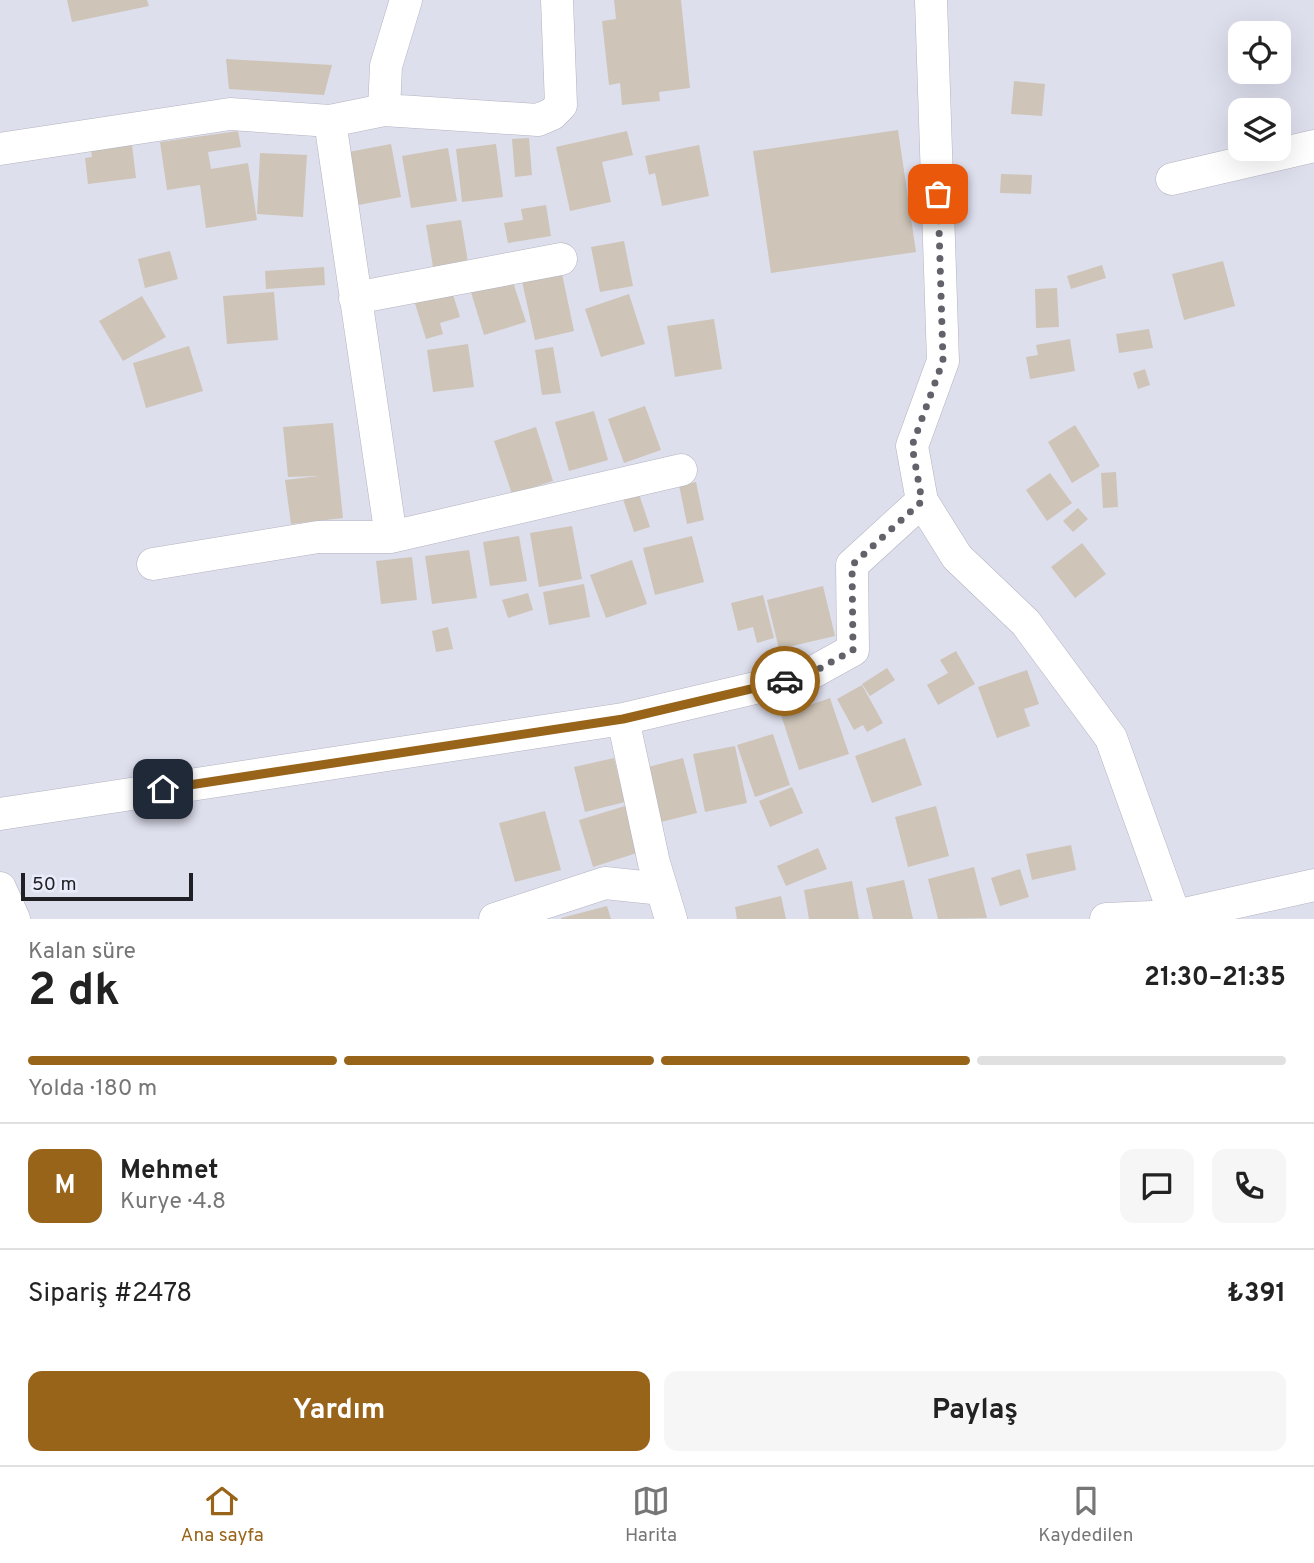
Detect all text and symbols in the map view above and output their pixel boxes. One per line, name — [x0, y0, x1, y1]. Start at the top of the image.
map controls — [1228, 21, 1291, 161]
button: locate — [1228, 21, 1291, 84]
button: layers — [1228, 98, 1291, 161]
pin — [908, 164, 968, 224]
icon: bag — [919, 175, 957, 213]
courier — [750, 646, 820, 716]
icon: car — [766, 662, 804, 700]
pin — [133, 759, 193, 819]
icon: home — [144, 770, 182, 808]
scale bar — [21, 870, 192, 902]
text: 50 m — [32, 873, 77, 897]
text: Kalan süre — [28, 938, 136, 967]
text: 21:30–21:35 — [1144, 962, 1286, 995]
text: 2 dk — [28, 963, 120, 1022]
text: Yolda · 180 m — [28, 1075, 157, 1104]
button: chat — [1120, 1149, 1194, 1223]
button: phone — [1212, 1149, 1286, 1223]
text: Mehmet — [120, 1155, 219, 1188]
text: M — [54, 1170, 76, 1203]
text: Kurye · 4.8 — [120, 1188, 226, 1217]
text: Sipariş #2478 — [28, 1278, 192, 1311]
text: ₺391 — [1227, 1278, 1286, 1311]
button: Yardım — [28, 1371, 650, 1451]
button: Paylaş — [664, 1371, 1286, 1451]
tab: Ana sayfa — [181, 1482, 264, 1548]
tab: Harita — [625, 1482, 677, 1548]
tab: Kaydedilen — [1038, 1482, 1133, 1548]

